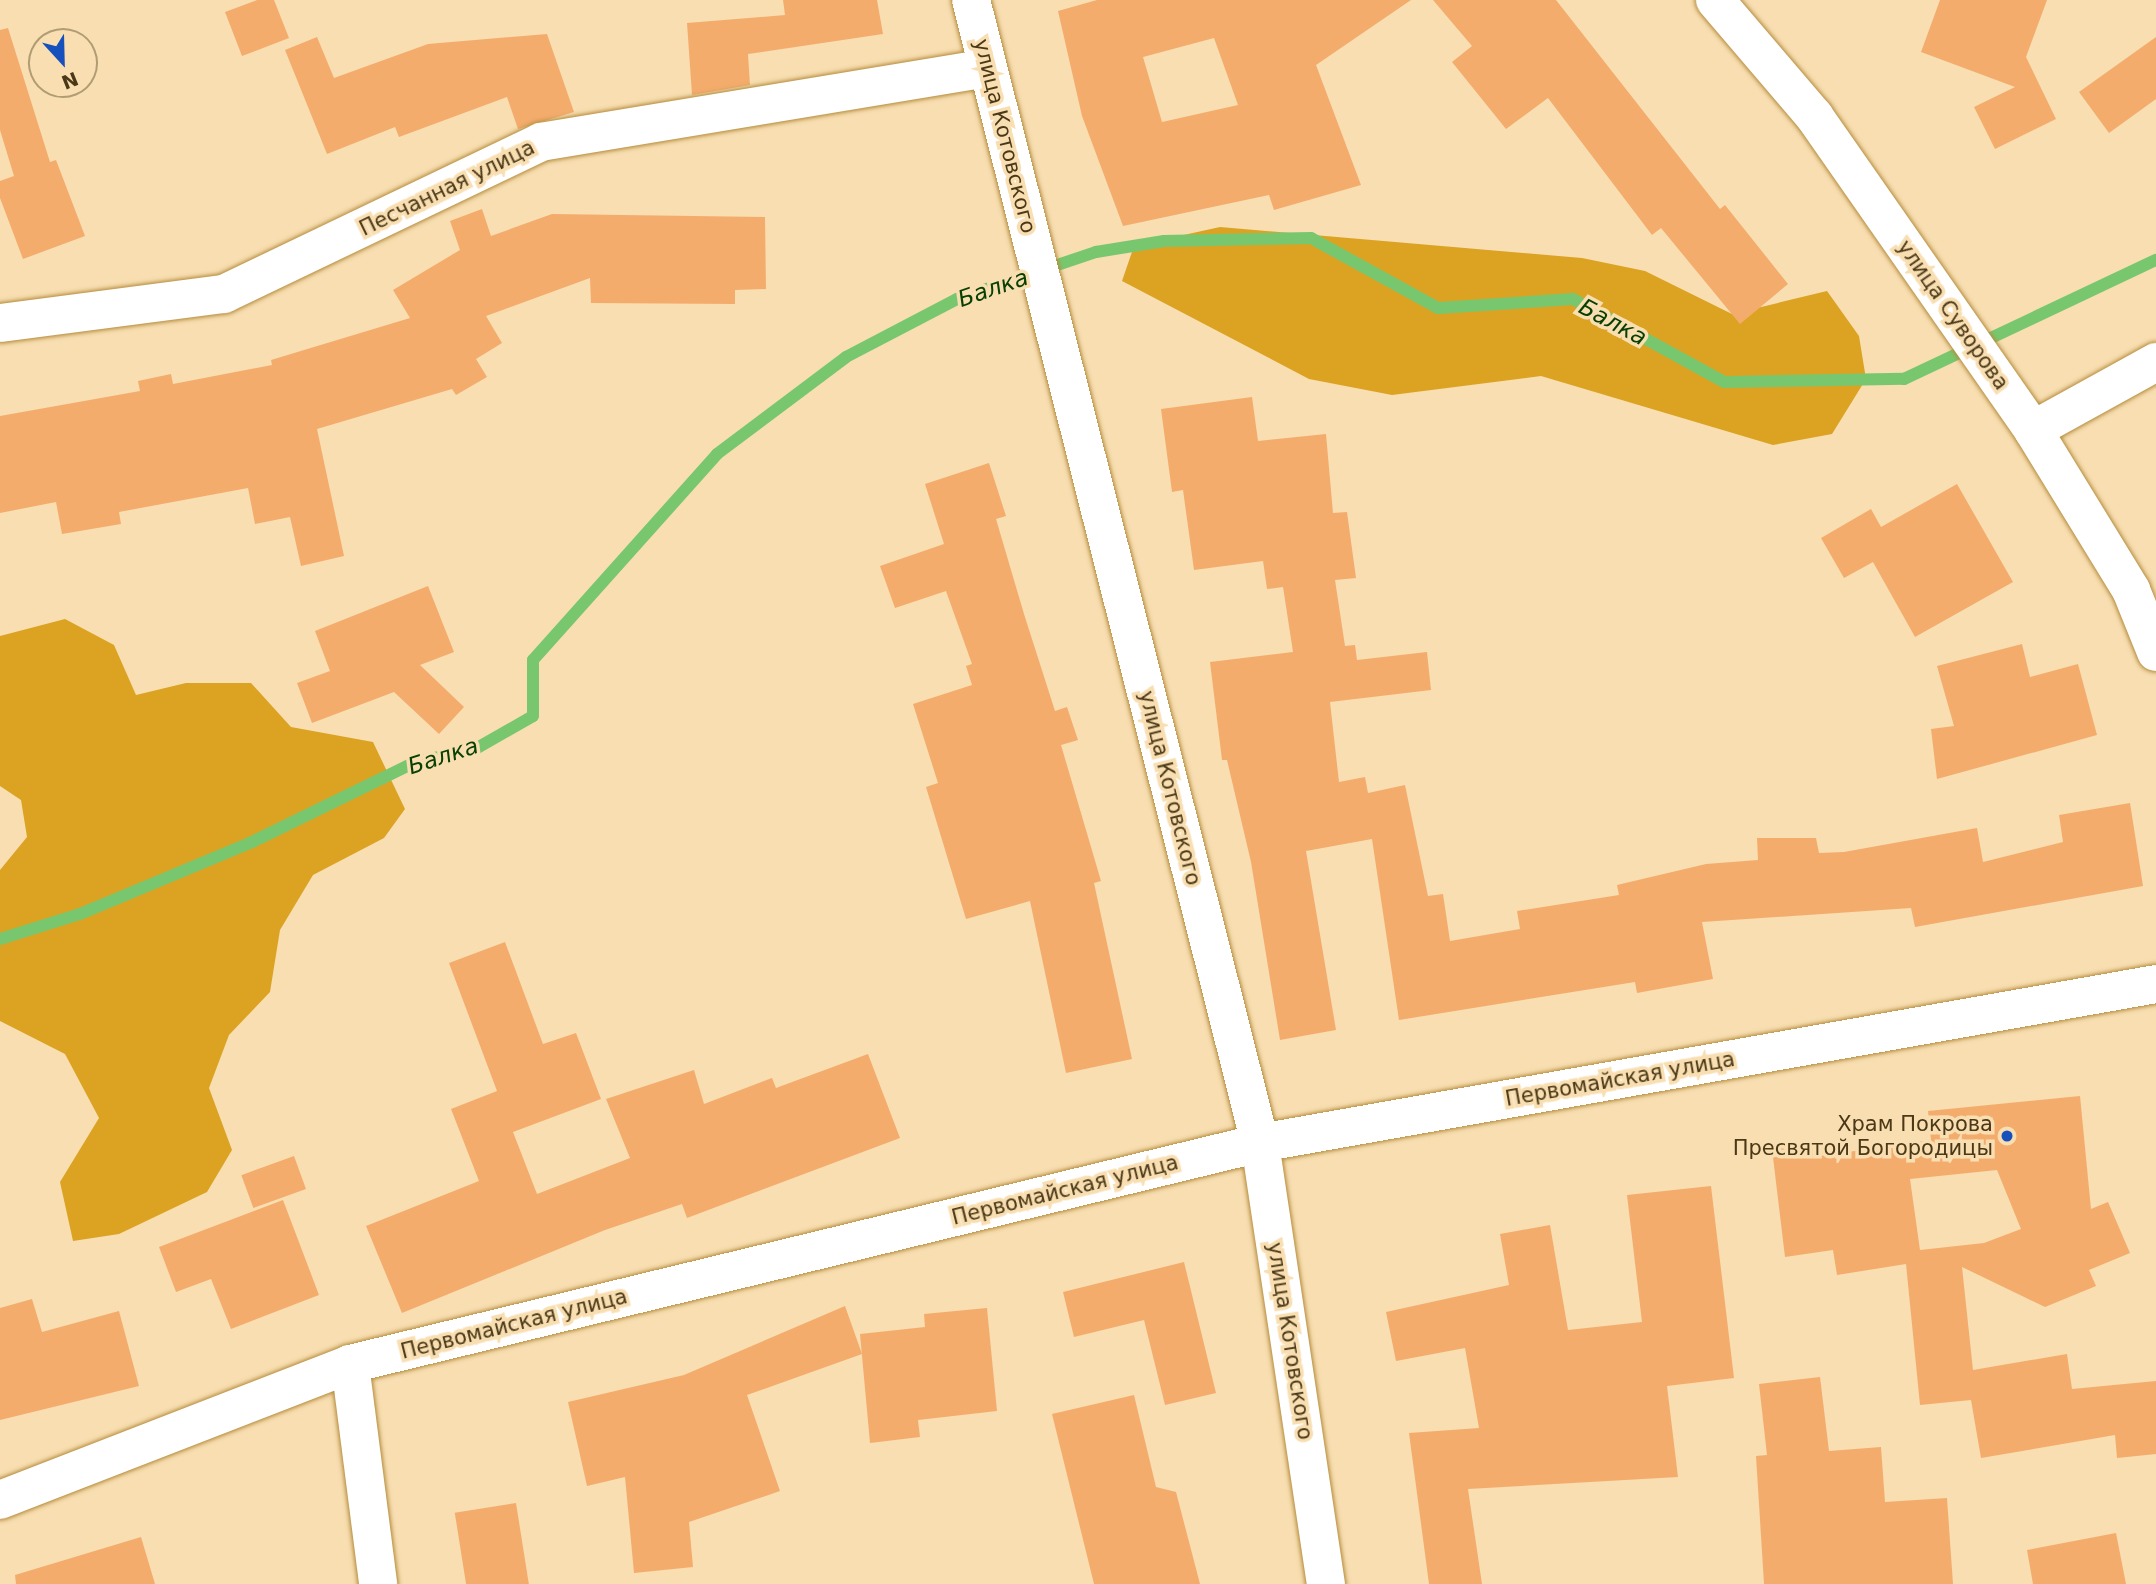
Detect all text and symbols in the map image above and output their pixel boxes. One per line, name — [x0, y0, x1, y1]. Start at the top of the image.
north arrow — [28, 28, 98, 98]
street label: улица Котовского — [969, 36, 1041, 236]
text: N — [59, 67, 82, 94]
street label: Песчанная улица — [355, 135, 539, 241]
street label: улица Суворова — [1892, 235, 2014, 395]
water label: Балка — [954, 263, 1032, 313]
water label: Балка — [1574, 293, 1652, 351]
street label: улица Котовского — [1134, 688, 1206, 888]
water label: Балка — [404, 732, 482, 780]
street label: Первомайская улица — [1503, 1046, 1737, 1112]
place label: Храм Покрова Пресвятой Богородицы — [1733, 1111, 1993, 1161]
marker: Храм Покрова Пресвятой Богородицы — [1999, 1128, 2015, 1144]
street label: Первомайская улица — [949, 1150, 1181, 1230]
street label: улица Котовского — [1262, 1241, 1318, 1441]
street label: Первомайская улица — [398, 1284, 630, 1364]

